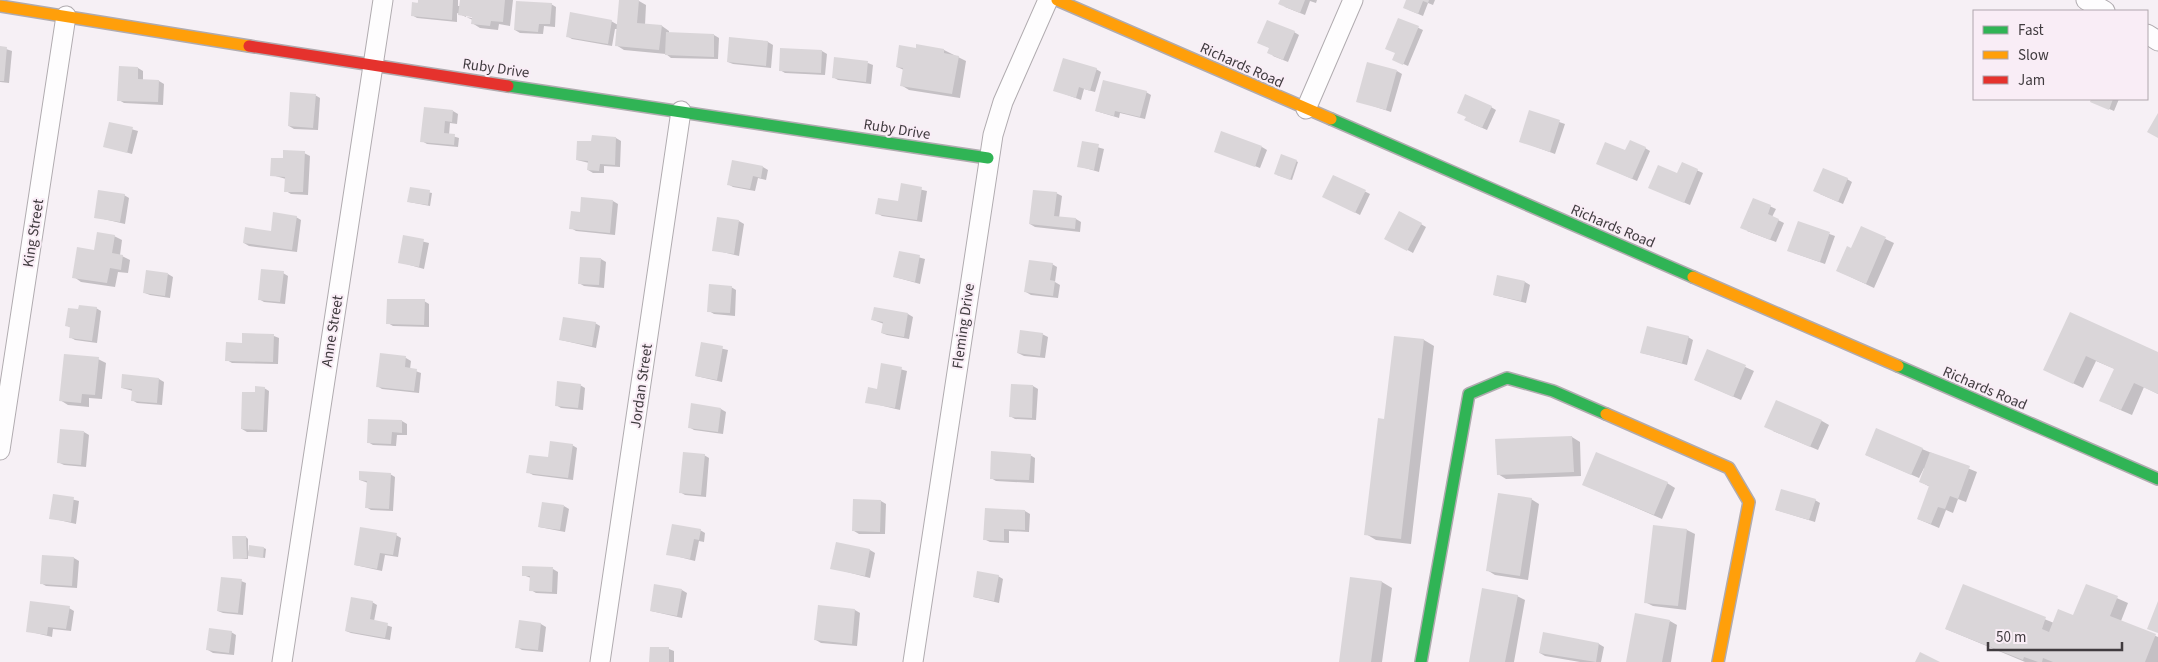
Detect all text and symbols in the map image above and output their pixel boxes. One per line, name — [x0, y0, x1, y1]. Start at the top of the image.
legend — [1973, 10, 2148, 100]
text: Fast — [2018, 20, 2044, 41]
street label: Richards Road — [1197, 38, 1287, 93]
text: Slow — [2018, 45, 2049, 66]
street label: Ruby Drive — [461, 53, 531, 84]
text: Jam — [2018, 70, 2045, 91]
street label: Ruby Drive — [862, 114, 932, 145]
street label: King Street — [18, 197, 49, 269]
street label: Richards Road — [1567, 199, 1658, 254]
street label: Fleming Drive — [947, 282, 980, 370]
street label: Anne Street — [316, 294, 349, 369]
street label: Jordan Street — [625, 342, 658, 430]
street label: Richards Road — [1939, 361, 2030, 416]
scale bar — [1988, 620, 2122, 652]
text: 50 m — [1996, 627, 2026, 648]

